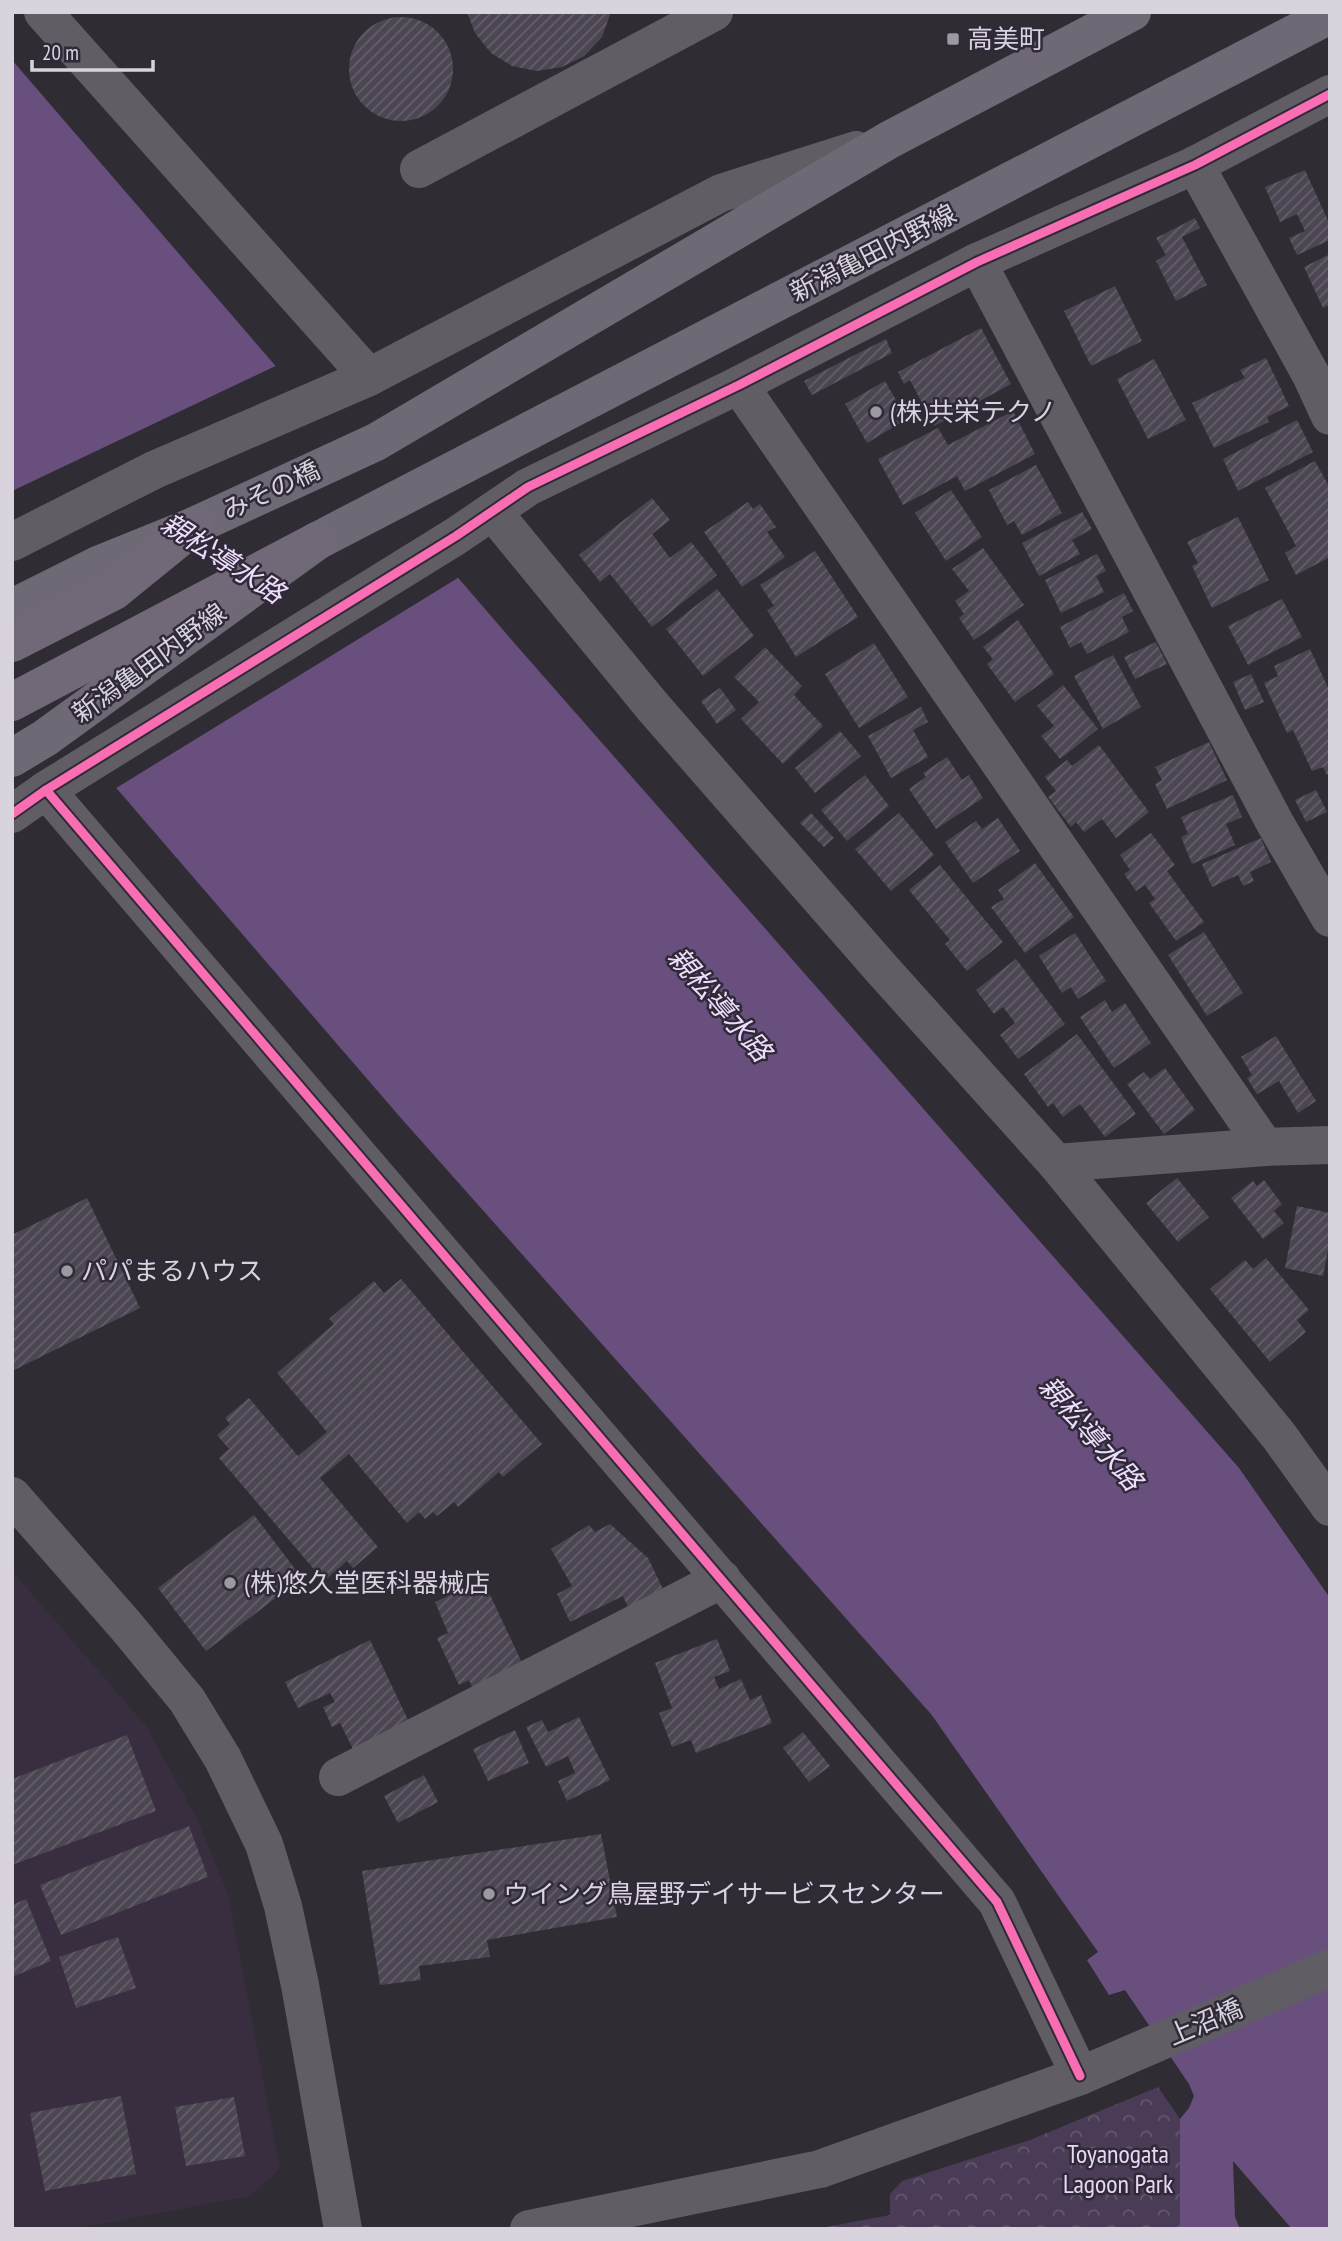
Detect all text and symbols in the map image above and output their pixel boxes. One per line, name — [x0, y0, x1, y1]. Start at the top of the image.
place label: 高美町 — [967, 22, 1045, 55]
scale bar — [32, 28, 152, 72]
marker: 高美町 — [945, 31, 961, 47]
text: 20 m — [42, 39, 79, 66]
street label: 新潟亀田内野線 — [784, 197, 961, 309]
place label: (株)共栄テクノ — [890, 395, 1057, 428]
marker: (株)共栄テクノ — [868, 404, 884, 420]
street label: みその橋 — [217, 453, 325, 526]
water label: 親松導水路 — [154, 504, 294, 612]
street label: 新潟亀田内野線 — [65, 596, 232, 729]
water label: 親松導水路 — [660, 939, 782, 1070]
place label: パパまるハウス — [81, 1254, 263, 1287]
marker: パパまるハウス — [59, 1263, 75, 1279]
water label: 親松導水路 — [1031, 1368, 1153, 1499]
place label: (株)悠久堂医科器械店 — [244, 1566, 490, 1599]
marker: (株)悠久堂医科器械店 — [222, 1575, 238, 1591]
place label: ウイング鳥屋野デイサービスセンター — [503, 1877, 945, 1910]
marker: ウイング鳥屋野デイサービスセンター — [481, 1886, 497, 1902]
street label: 上沼橋 — [1162, 1991, 1247, 2052]
park label: Toyanogata Lagoon Park — [1063, 2137, 1173, 2200]

